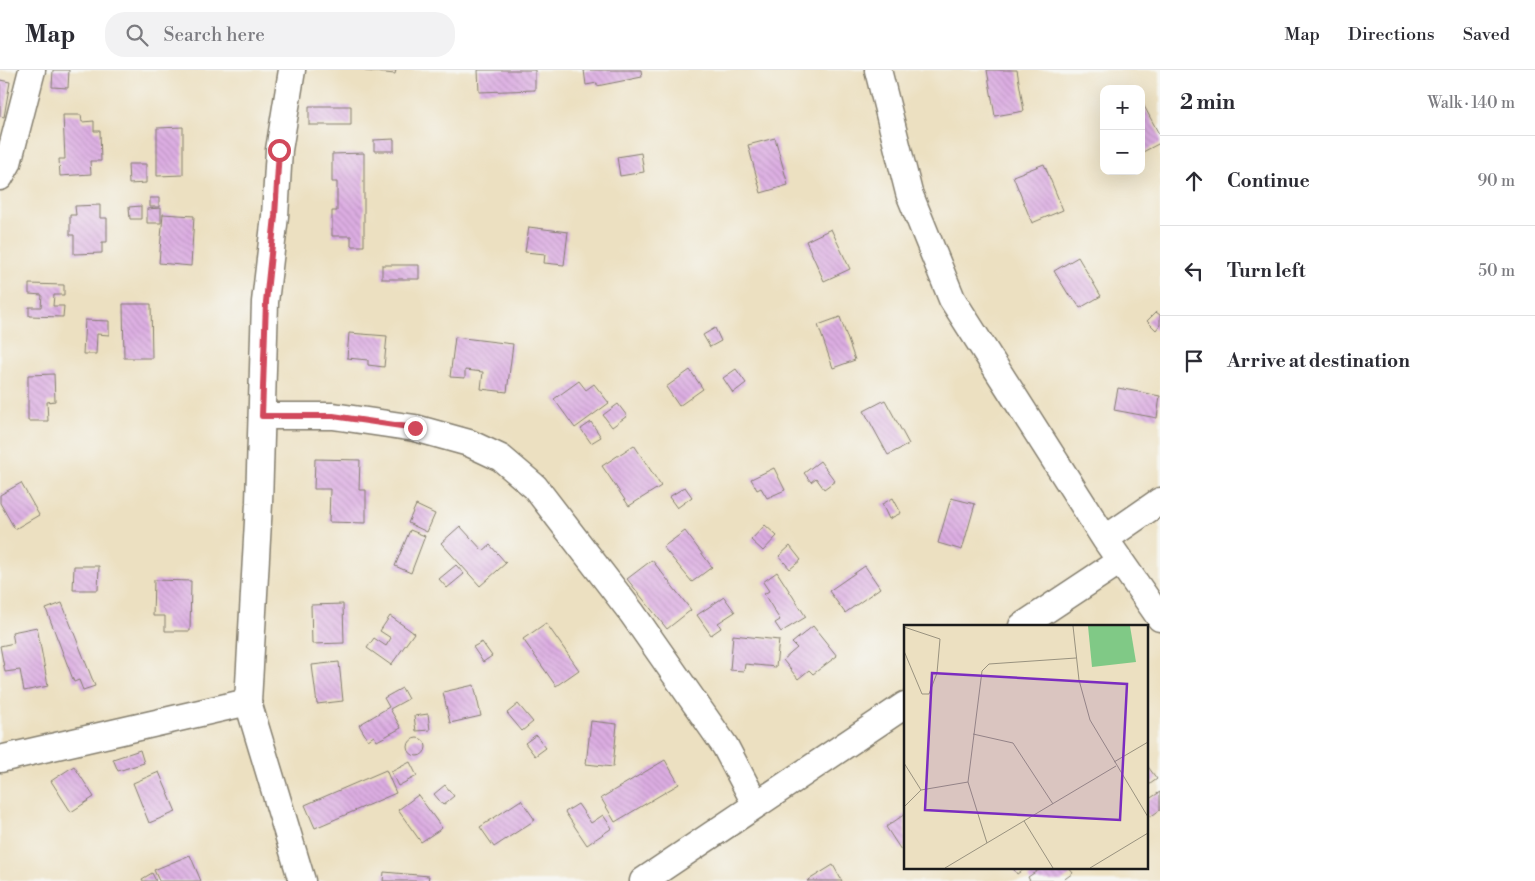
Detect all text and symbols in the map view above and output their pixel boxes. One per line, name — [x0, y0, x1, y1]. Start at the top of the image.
search box — [105, 12, 455, 57]
text: Map — [25, 20, 75, 50]
icon: search — [123, 21, 151, 49]
text: Search here — [163, 23, 265, 47]
text: Map — [1284, 23, 1320, 46]
text: Directions — [1348, 23, 1435, 46]
text: Saved — [1463, 23, 1510, 46]
map controls — [1100, 85, 1145, 175]
button: + — [1100, 85, 1145, 130]
text: 2 min — [1180, 90, 1235, 116]
text: Walk · 140 m — [1427, 93, 1515, 113]
button: − — [1100, 130, 1145, 175]
route start — [268, 139, 291, 162]
icon: ahead — [1180, 167, 1208, 195]
text: Continue — [1227, 169, 1310, 193]
text: 90 m — [1477, 171, 1515, 191]
icon: left — [1180, 257, 1208, 285]
text: Turn left — [1227, 259, 1306, 283]
text: 50 m — [1478, 261, 1515, 281]
icon: arrive — [1180, 347, 1208, 375]
text: Arrive at destination — [1227, 349, 1410, 373]
route end — [404, 417, 427, 440]
inset map — [904, 625, 1148, 868]

